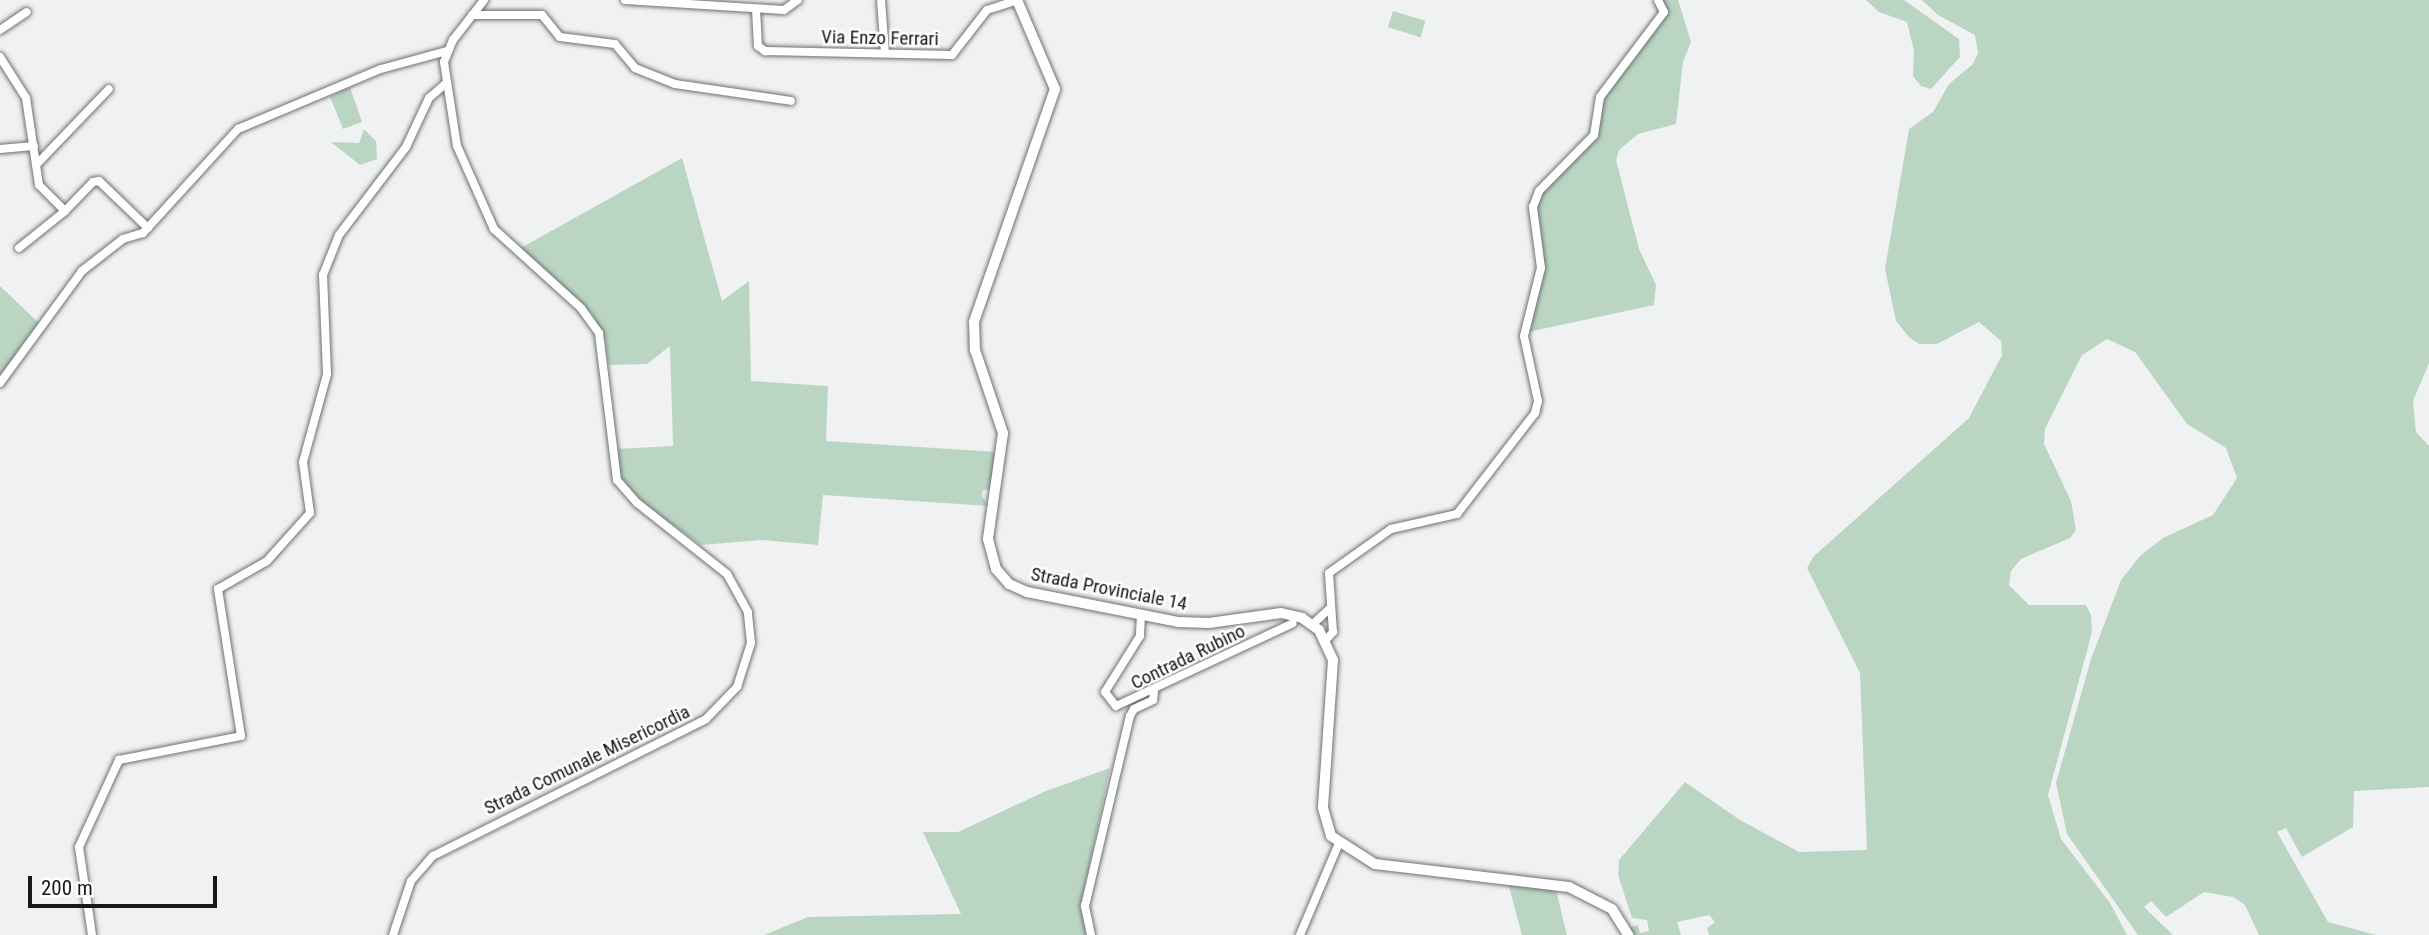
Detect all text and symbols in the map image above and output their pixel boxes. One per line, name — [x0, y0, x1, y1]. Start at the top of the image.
street label: Via Enzo Ferrari — [821, 26, 939, 50]
street label: Strada Provinciale 14 — [1029, 563, 1189, 615]
street label: Contrada Rubino — [1127, 620, 1249, 694]
street label: Strada Comunale Misericordia — [481, 700, 693, 820]
scale bar — [32, 862, 220, 906]
text: 200 m — [41, 876, 93, 900]

